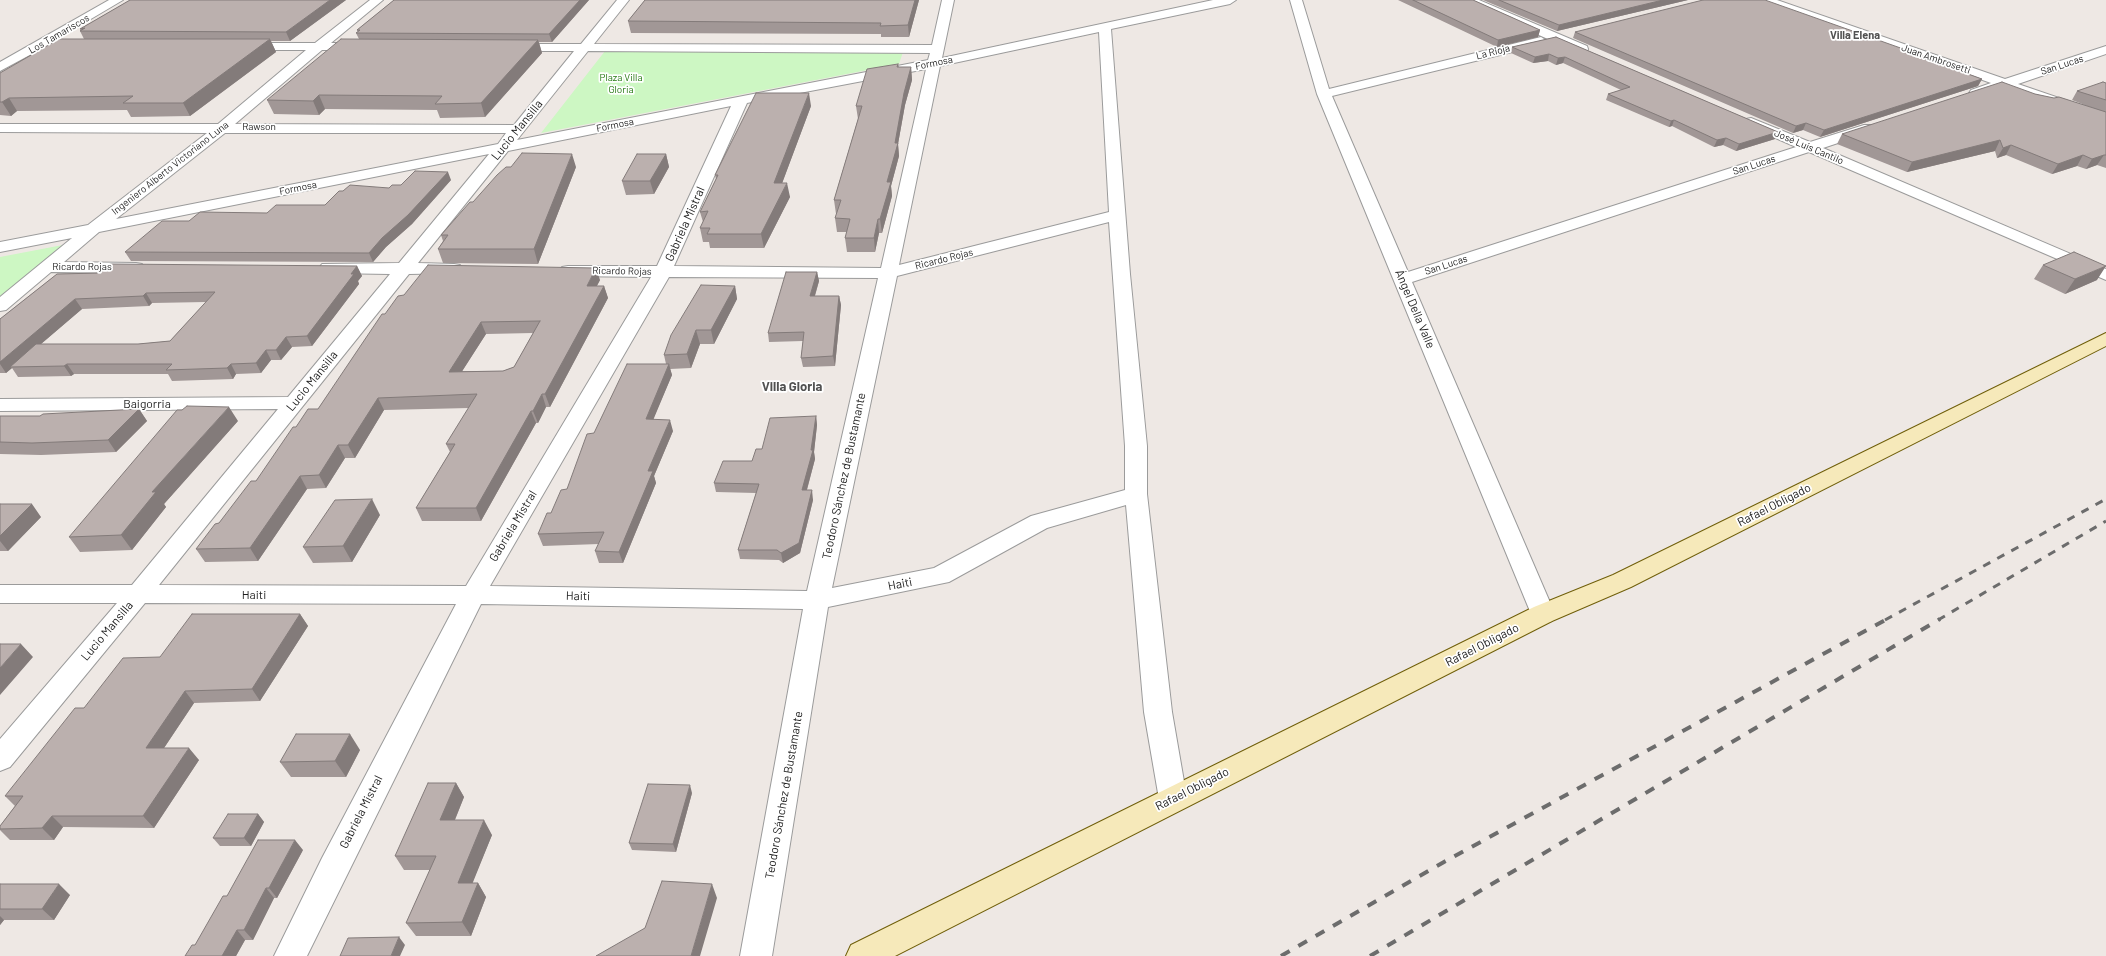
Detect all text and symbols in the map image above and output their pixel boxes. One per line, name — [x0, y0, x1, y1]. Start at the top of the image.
street label: Los Tamariscos — [26, 12, 92, 56]
district label: Villa Elena — [1830, 28, 1880, 42]
street label: La Rioja — [1475, 42, 1511, 62]
street label: Juan Ambrosetti — [1900, 42, 1972, 76]
street label: San Lucas — [2039, 52, 2085, 78]
street label: Formosa — [914, 53, 954, 73]
park label: Plaza Villa Gloria — [599, 72, 643, 96]
street label: Lucio Mansilla — [488, 97, 546, 163]
street label: Formosa — [595, 115, 635, 135]
street label: Ingeniero Alberto Victoriano Luna — [109, 119, 231, 217]
street label: Rawson — [242, 121, 276, 133]
street label: José Luis Cantilo — [1773, 127, 1845, 167]
street label: San Lucas — [1731, 152, 1777, 178]
street label: Formosa — [278, 178, 318, 198]
street label: Gabriela Mistral — [662, 184, 708, 264]
street label: Ricardo Rojas — [914, 246, 974, 272]
street label: San Lucas — [1423, 252, 1469, 278]
street label: Ricardo Rojas — [52, 261, 112, 273]
street label: Ricardo Rojas — [592, 264, 652, 278]
street label: Ángel Della Valle — [1392, 267, 1438, 351]
street label: Lucio Mansilla — [283, 348, 341, 414]
district label: Villa Gloria — [762, 379, 822, 395]
street label: Teodoro Sánchez de Bustamante — [819, 391, 869, 561]
street label: Baigorria — [123, 397, 171, 411]
street label: Rafael Obligado — [1735, 480, 1813, 530]
street label: Gabriela Mistral — [486, 488, 540, 564]
street label: Haiti — [887, 575, 913, 593]
street label: Haiti — [242, 588, 266, 602]
street label: Haiti — [566, 589, 590, 603]
street label: Lucio Mansilla — [78, 598, 136, 664]
street label: Rafael Obligado — [1443, 620, 1521, 670]
street label: Teodoro Sánchez de Bustamante — [762, 710, 806, 880]
street label: Rafael Obligado — [1153, 764, 1231, 814]
street label: Gabriela Mistral — [336, 773, 386, 851]

